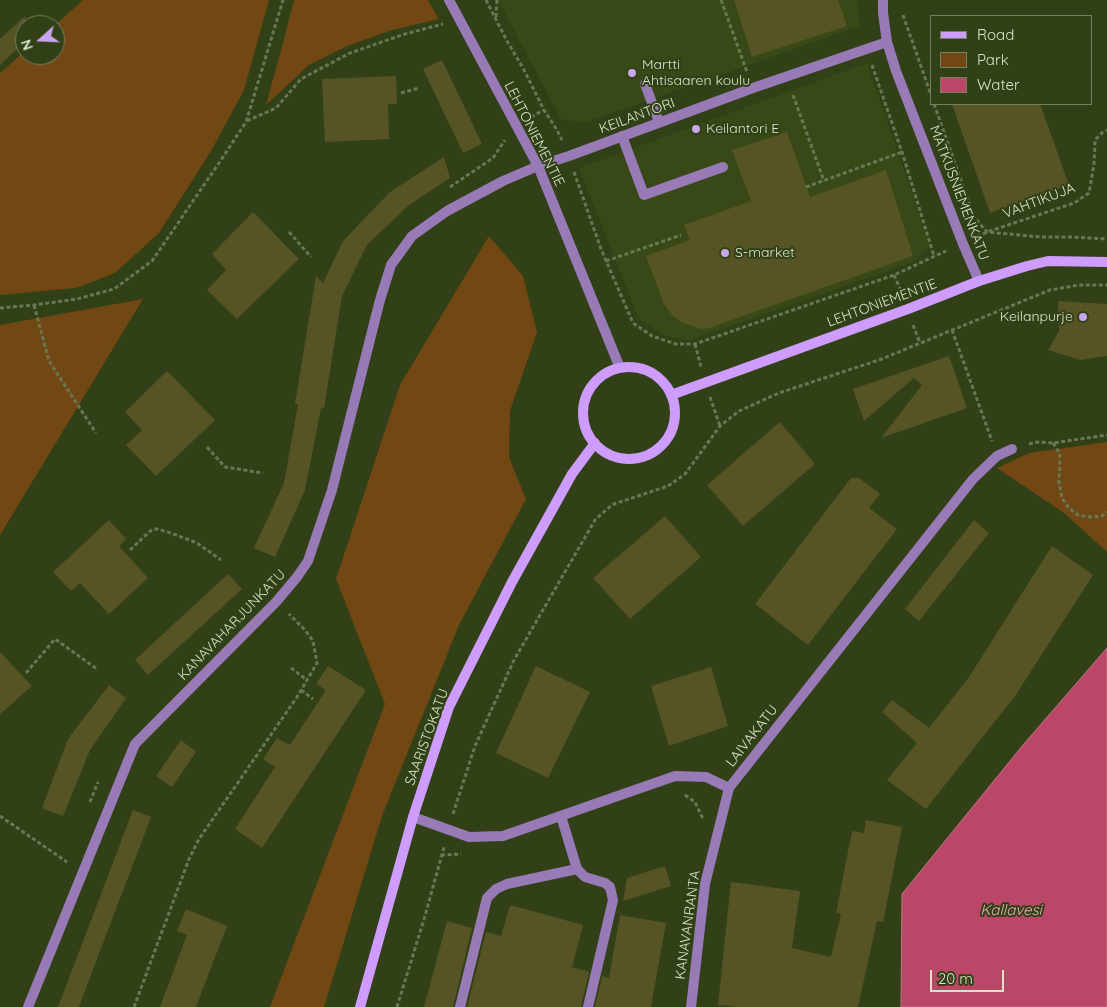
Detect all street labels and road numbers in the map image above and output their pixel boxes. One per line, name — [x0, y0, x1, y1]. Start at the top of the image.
street label: LEHTONIEMENTIE — [500, 79, 568, 189]
street label: KEILANTORI — [597, 95, 677, 137]
street label: MATKUSNIEMENKATU — [926, 123, 992, 263]
street label: VAHTIKUJA — [1001, 180, 1077, 222]
street label: LEHTONIEMENTIE — [825, 275, 939, 331]
street label: KANAVAHARJUNKATU — [175, 566, 289, 684]
street label: SAARISTOKATU — [402, 686, 452, 788]
street label: LAIVAKATU — [723, 702, 781, 770]
street label: KANAVANRANTA — [672, 869, 704, 981]

